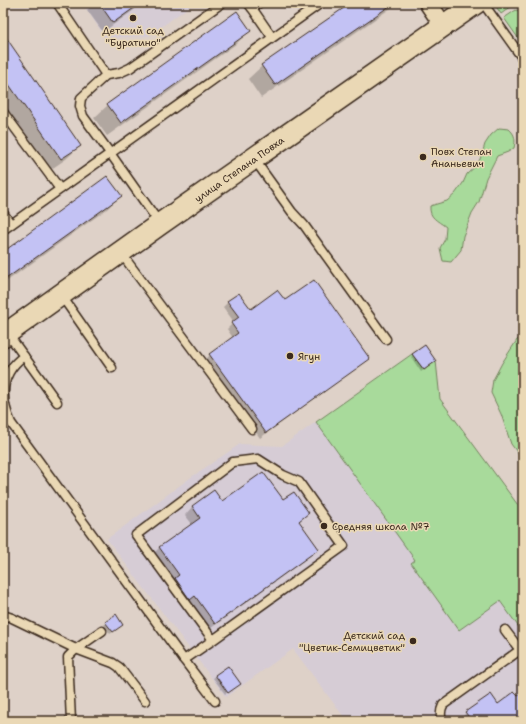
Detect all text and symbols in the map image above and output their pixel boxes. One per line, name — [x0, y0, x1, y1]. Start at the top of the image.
marker: Детский сад "Буратино" — [128, 13, 138, 23]
place label: Детский сад "Буратино" — [102, 24, 164, 49]
street label: улица Степана Повха — [192, 133, 287, 205]
place label: Повх Степан Ананьевич — [431, 145, 492, 170]
marker: Повх Степан Ананьевич — [418, 152, 428, 162]
place label: Ягун — [298, 350, 320, 363]
marker: Ягун — [285, 351, 295, 361]
place label: Средняя школа №7 — [332, 520, 429, 533]
marker: Средняя школа №7 — [319, 521, 329, 531]
place label: Детский сад "Цветик-Семицветик" — [299, 629, 406, 654]
marker: Детский сад "Цветик-Семицветик" — [408, 636, 418, 646]

